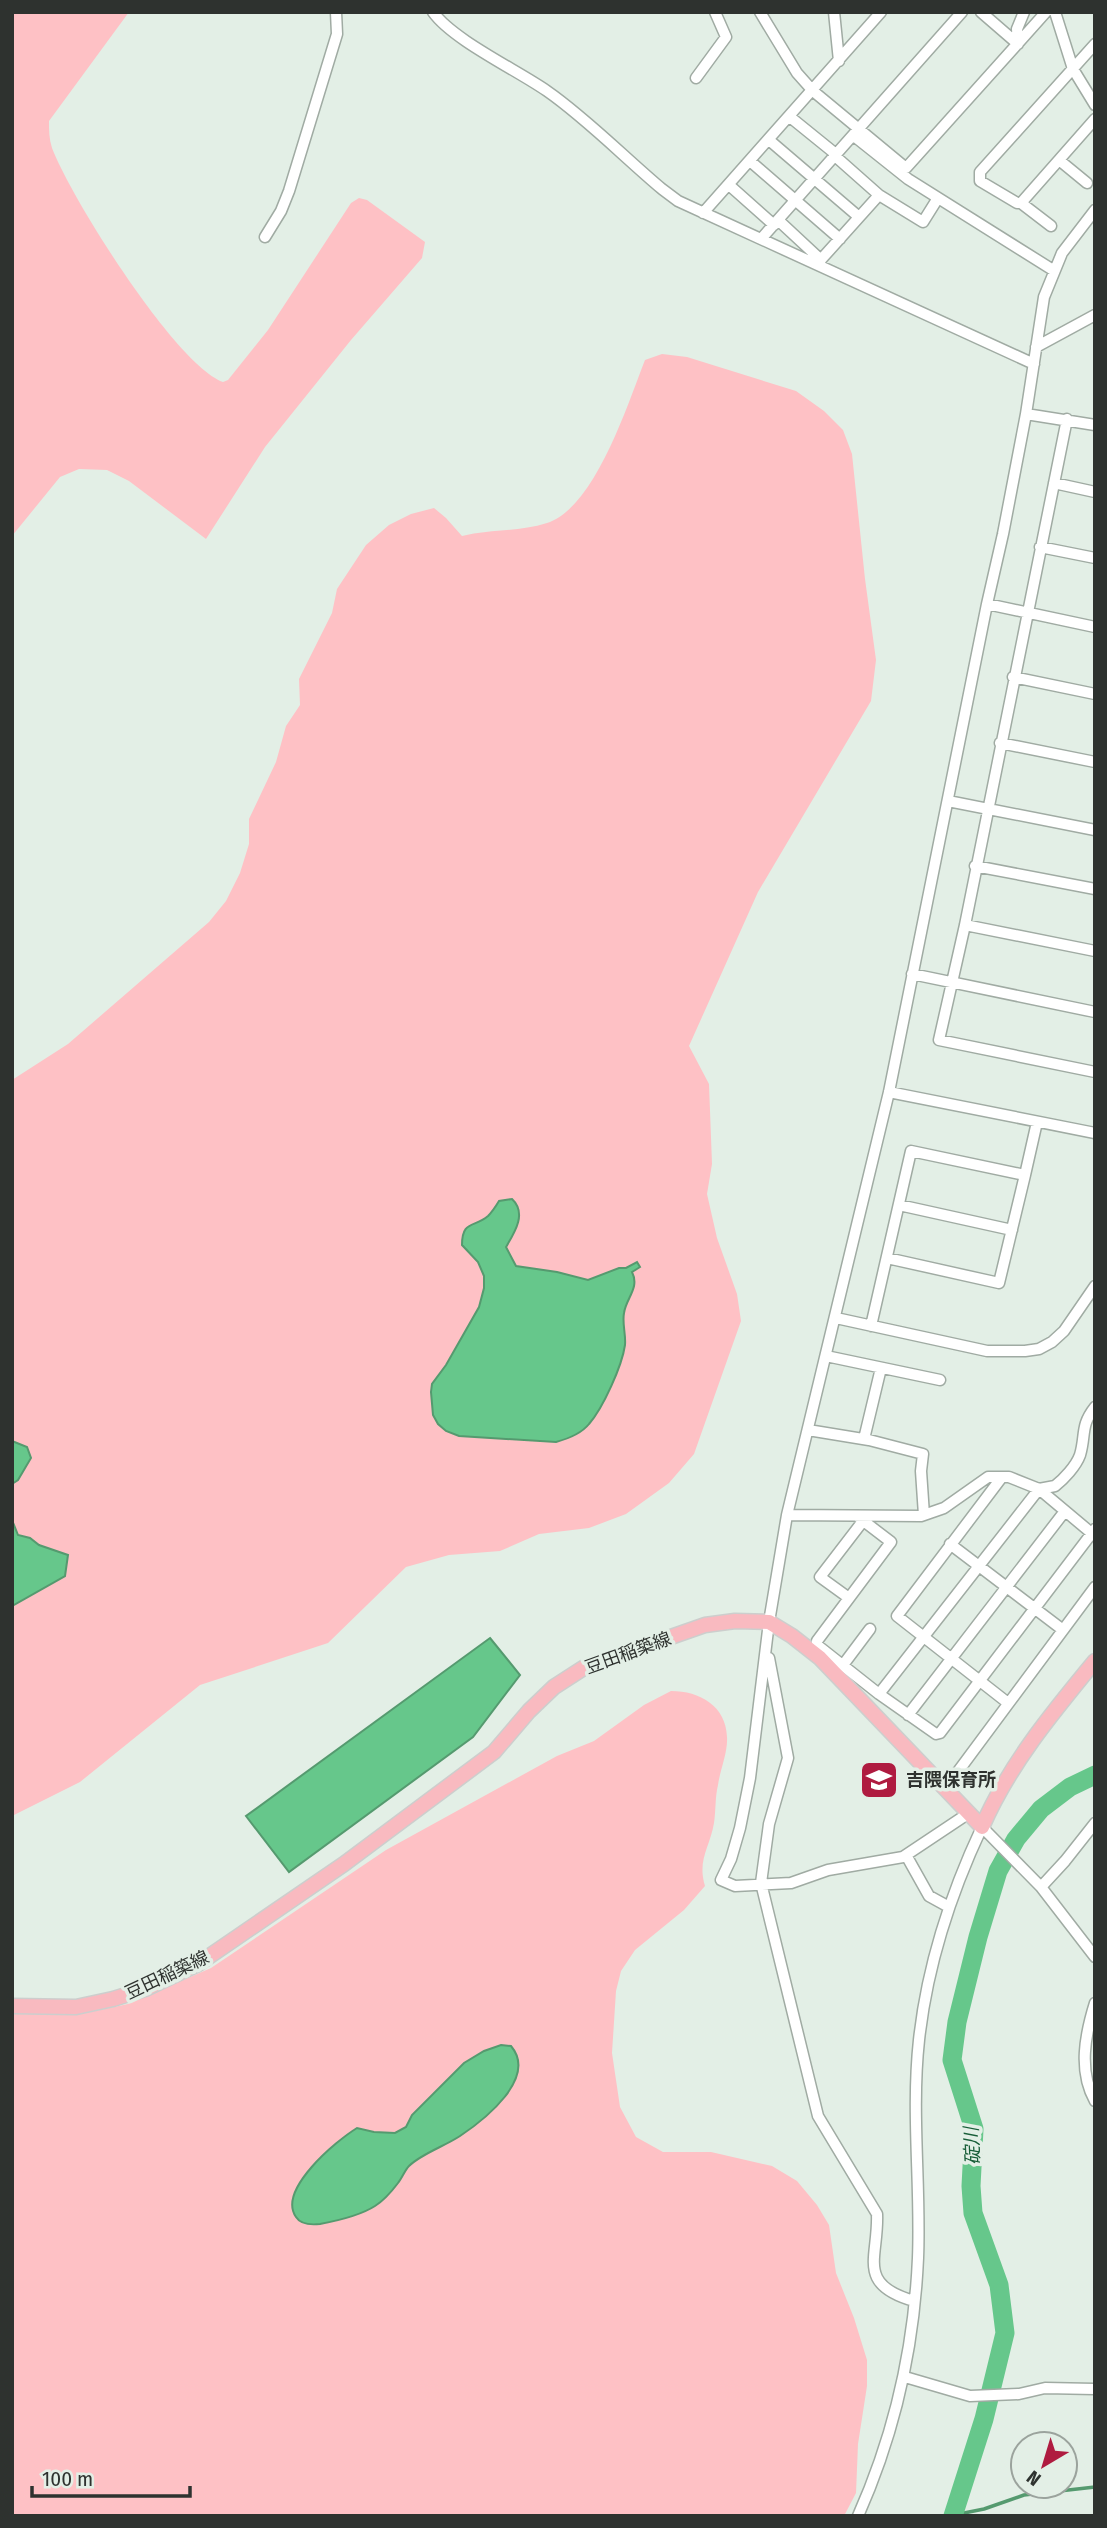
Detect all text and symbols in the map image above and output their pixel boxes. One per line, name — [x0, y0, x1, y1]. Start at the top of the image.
street label: 豆田稲築線 — [582, 1627, 674, 1679]
school or university icon: 吉隈保育所 — [858, 1759, 900, 1801]
place label: 吉隈保育所 — [906, 1769, 996, 1791]
street label: 豆田稲築線 — [122, 1946, 212, 2004]
water label: 碇川 — [959, 2124, 984, 2166]
north arrow — [1009, 2430, 1079, 2500]
scale bar — [32, 2454, 189, 2498]
text: N — [1022, 2465, 1045, 2491]
text: 100 m — [42, 2466, 93, 2492]

